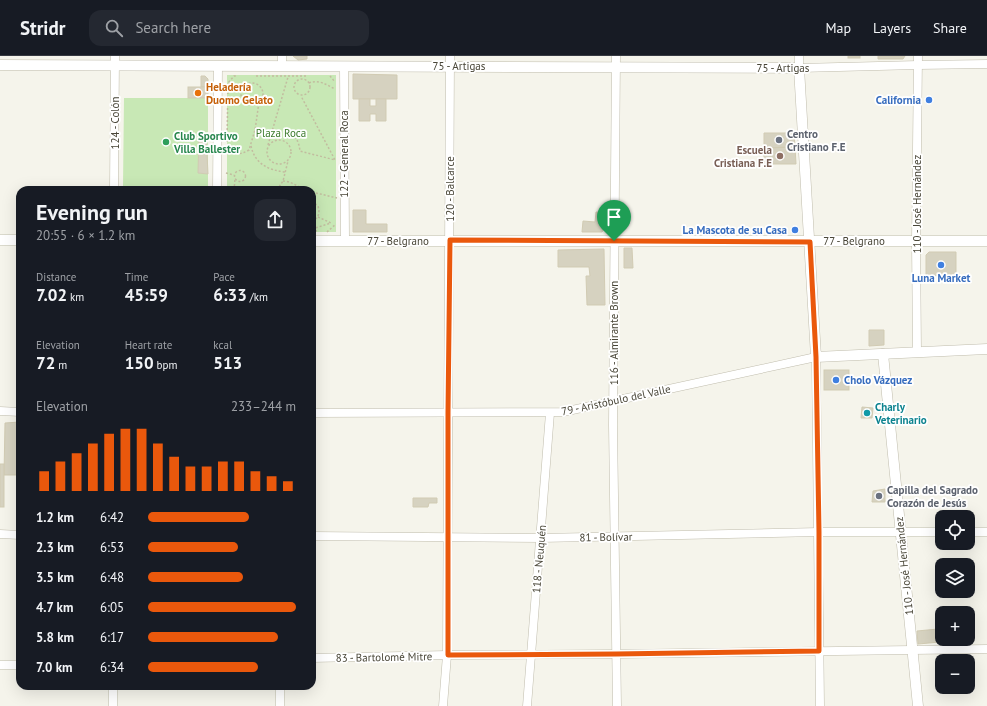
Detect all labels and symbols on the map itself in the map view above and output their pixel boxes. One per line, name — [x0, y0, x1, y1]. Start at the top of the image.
street label: 75 - Artigas — [433, 59, 486, 73]
street label: 75 - Artigas — [757, 61, 810, 75]
place label: Heladería Duomo Gelato — [206, 80, 273, 107]
marker: Heladería Duomo Gelato — [193, 88, 203, 98]
place label: California — [876, 93, 921, 107]
marker: California — [924, 95, 934, 105]
street label: 124 - Colón — [108, 97, 122, 149]
street label: 122 - General Roca — [337, 110, 351, 198]
park label: Plaza Roca — [256, 126, 306, 140]
place label: Centro Cristiano F.E — [787, 127, 846, 154]
place label: Club Sportivo Villa Ballester — [173, 129, 240, 156]
marker: Centro Cristiano F.E — [774, 135, 784, 145]
marker: Club Sportivo Villa Ballester — [161, 137, 171, 147]
place label: Escuela Cristiana F.E — [714, 143, 772, 170]
marker: Escuela Cristiana F.E — [775, 151, 785, 161]
street label: 110 - José Hernández — [910, 155, 924, 253]
street label: 120 - Balcarce — [443, 156, 457, 222]
pin — [597, 200, 631, 241]
place label: La Mascota de su Casa — [683, 223, 787, 237]
marker: La Mascota de su Casa — [790, 225, 800, 235]
street label: 77 - Belgrano — [367, 234, 429, 248]
street label: 77 - Belgrano — [823, 234, 885, 248]
marker: Luna Market — [936, 260, 946, 270]
place label: Luna Market — [912, 271, 970, 285]
street label: 116 - Almirante Brown — [607, 281, 621, 385]
place label: Cholo Vázquez — [844, 373, 912, 387]
marker: Cholo Vázquez — [831, 375, 841, 385]
street label: 79 - Aristóbulo del Valle — [560, 381, 672, 418]
place label: Charly Veterinario — [874, 400, 927, 427]
marker: Charly Veterinario — [862, 408, 872, 418]
place label: Capilla del Sagrado Corazón de Jesús — [887, 483, 978, 510]
marker: Capilla del Sagrado Corazón de Jesús — [874, 491, 884, 501]
street label: 110 - José Hernández — [892, 516, 916, 616]
street label: 118 - Neuquén — [529, 524, 549, 594]
street label: 81 - Bolívar — [579, 530, 633, 544]
street label: 83 - Bartolomé Mitre — [335, 649, 433, 665]

